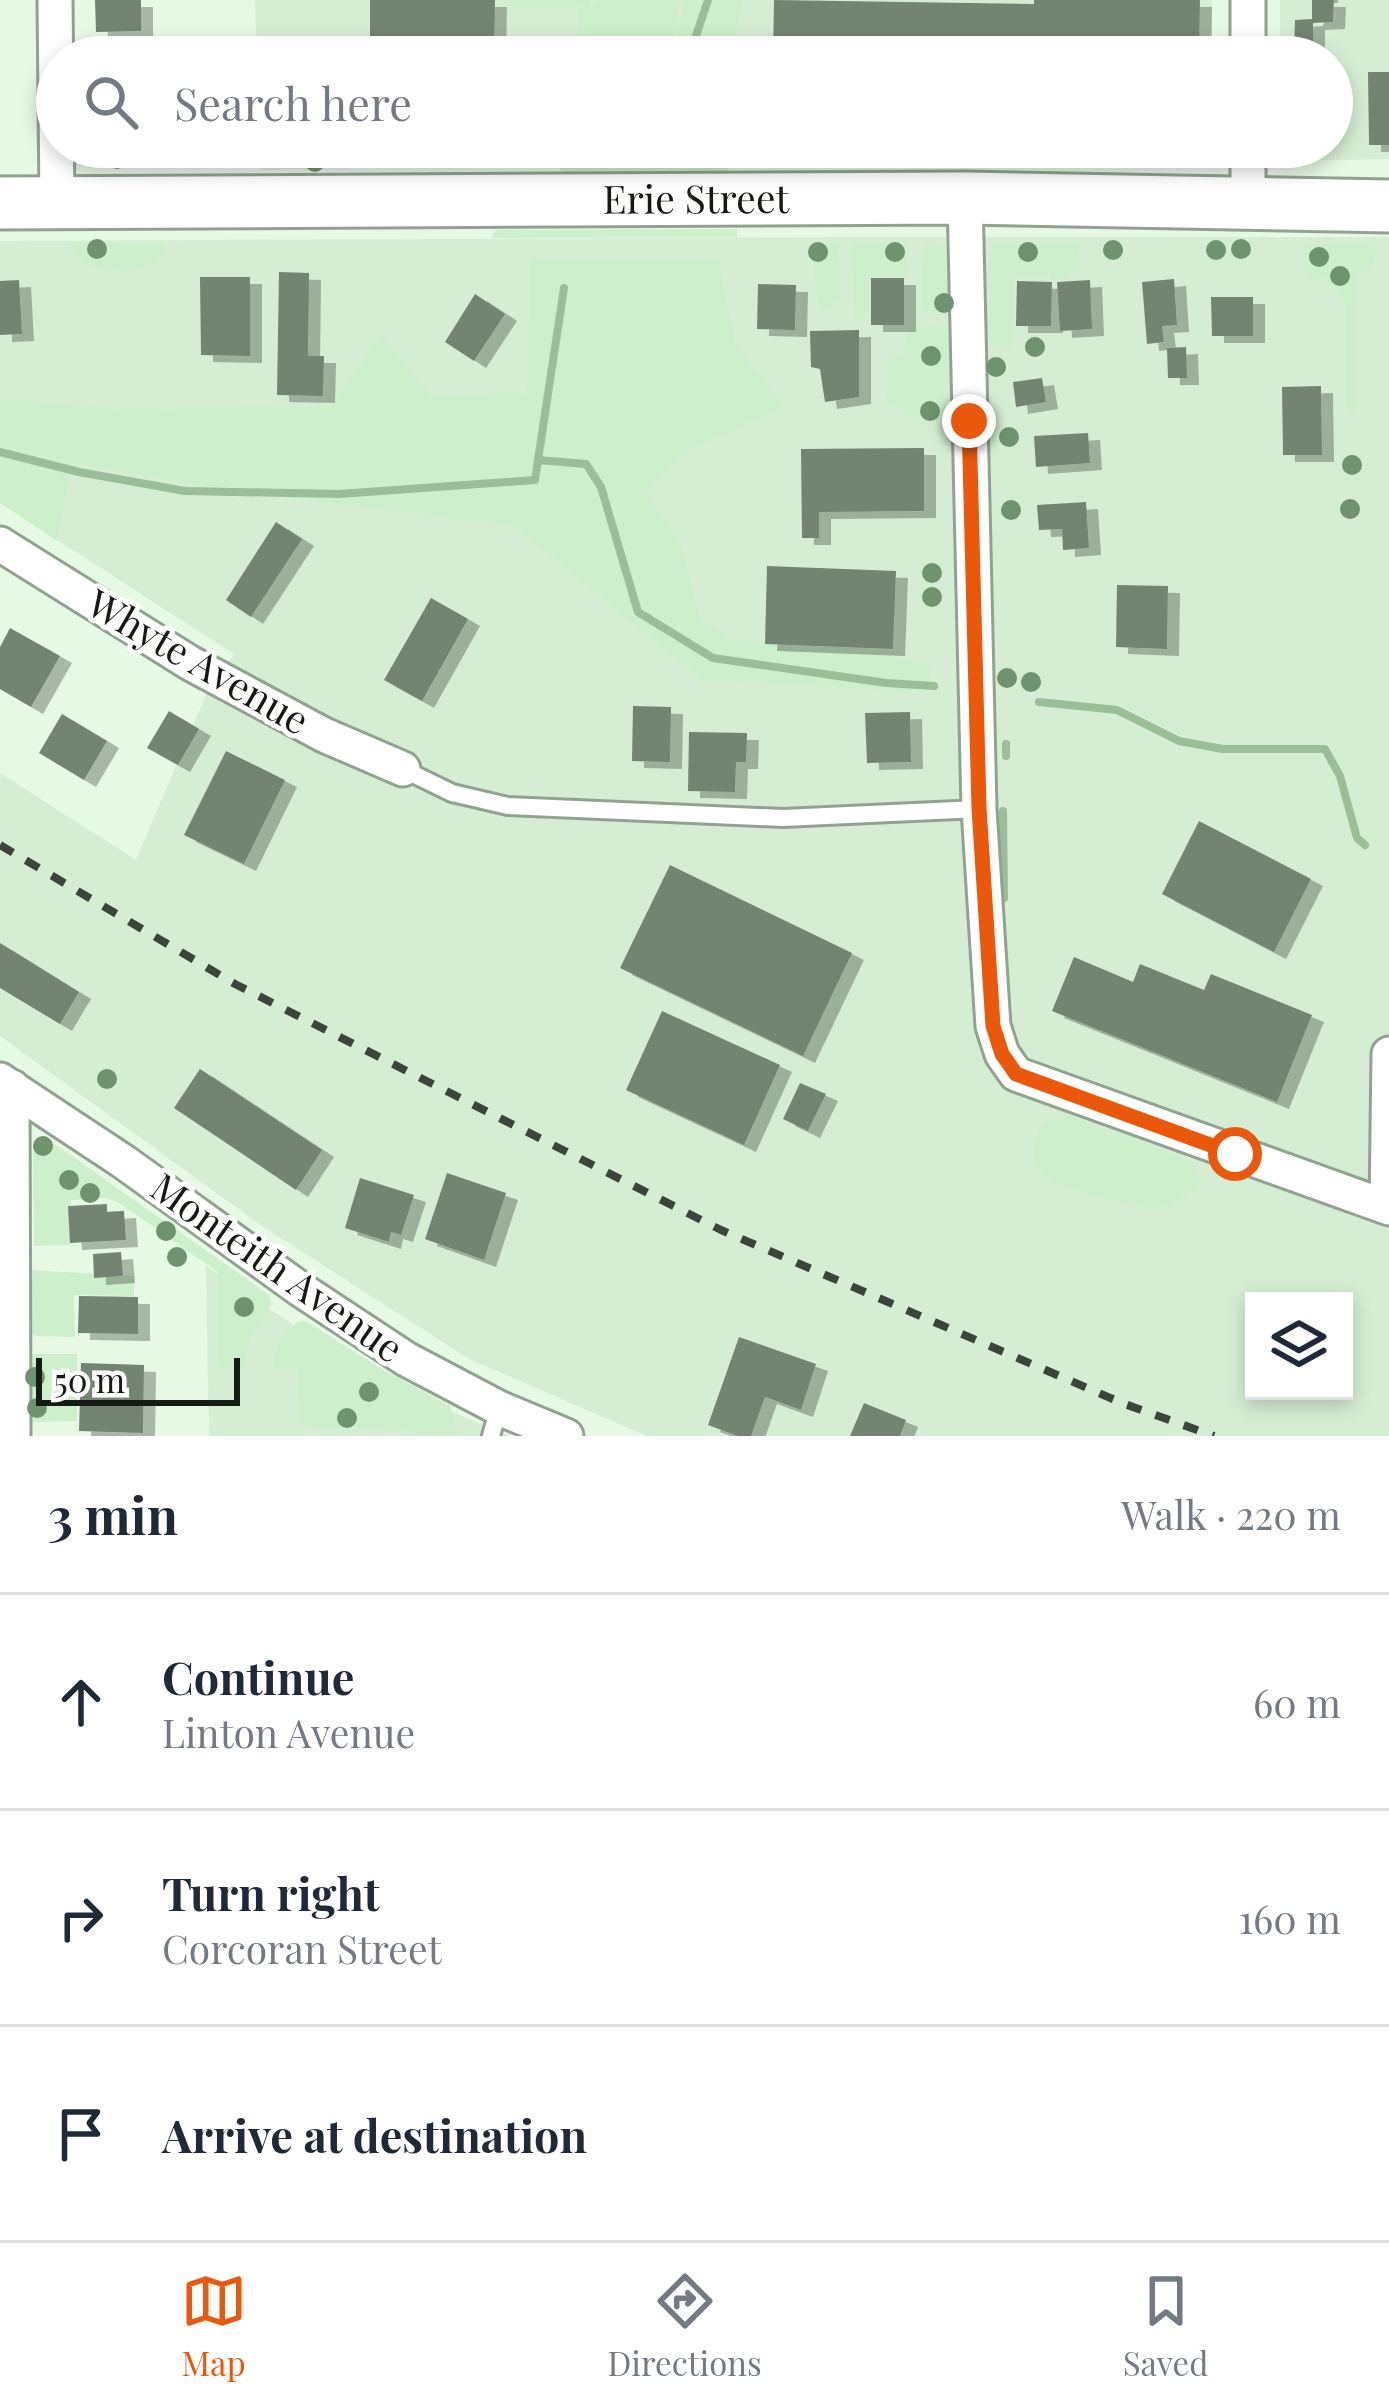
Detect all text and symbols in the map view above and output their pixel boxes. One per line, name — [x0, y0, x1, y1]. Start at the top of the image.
search box — [36, 36, 1353, 168]
icon: search — [78, 69, 144, 135]
text: Search here — [174, 72, 412, 132]
street label: Erie Street — [602, 171, 791, 224]
route end — [942, 394, 996, 448]
street label: Whyte Avenue — [78, 575, 319, 745]
route start — [1208, 1127, 1262, 1181]
street label: Monteith Avenue — [142, 1160, 415, 1373]
map controls — [1245, 1292, 1353, 1400]
button: layers — [1245, 1292, 1353, 1400]
scale bar — [36, 1352, 240, 1405]
text: 50 m — [54, 1357, 125, 1401]
text: 3 min — [48, 1480, 178, 1548]
text: Walk · 220 m — [1121, 1488, 1341, 1540]
text: Continue — [162, 1646, 354, 1706]
icon: ahead — [48, 1669, 114, 1735]
text: 60 m — [1253, 1676, 1341, 1728]
text: Linton Avenue — [162, 1706, 415, 1758]
text: Turn right — [162, 1862, 380, 1922]
icon: right — [48, 1885, 114, 1951]
text: 160 m — [1239, 1892, 1341, 1944]
text: Corcoran Street — [162, 1922, 442, 1974]
icon: arrive — [48, 2101, 114, 2167]
text: Arrive at destination — [162, 2104, 587, 2164]
tab: Map — [181, 2268, 247, 2384]
tab: Directions — [608, 2268, 762, 2384]
tab: Saved — [1123, 2268, 1209, 2384]

